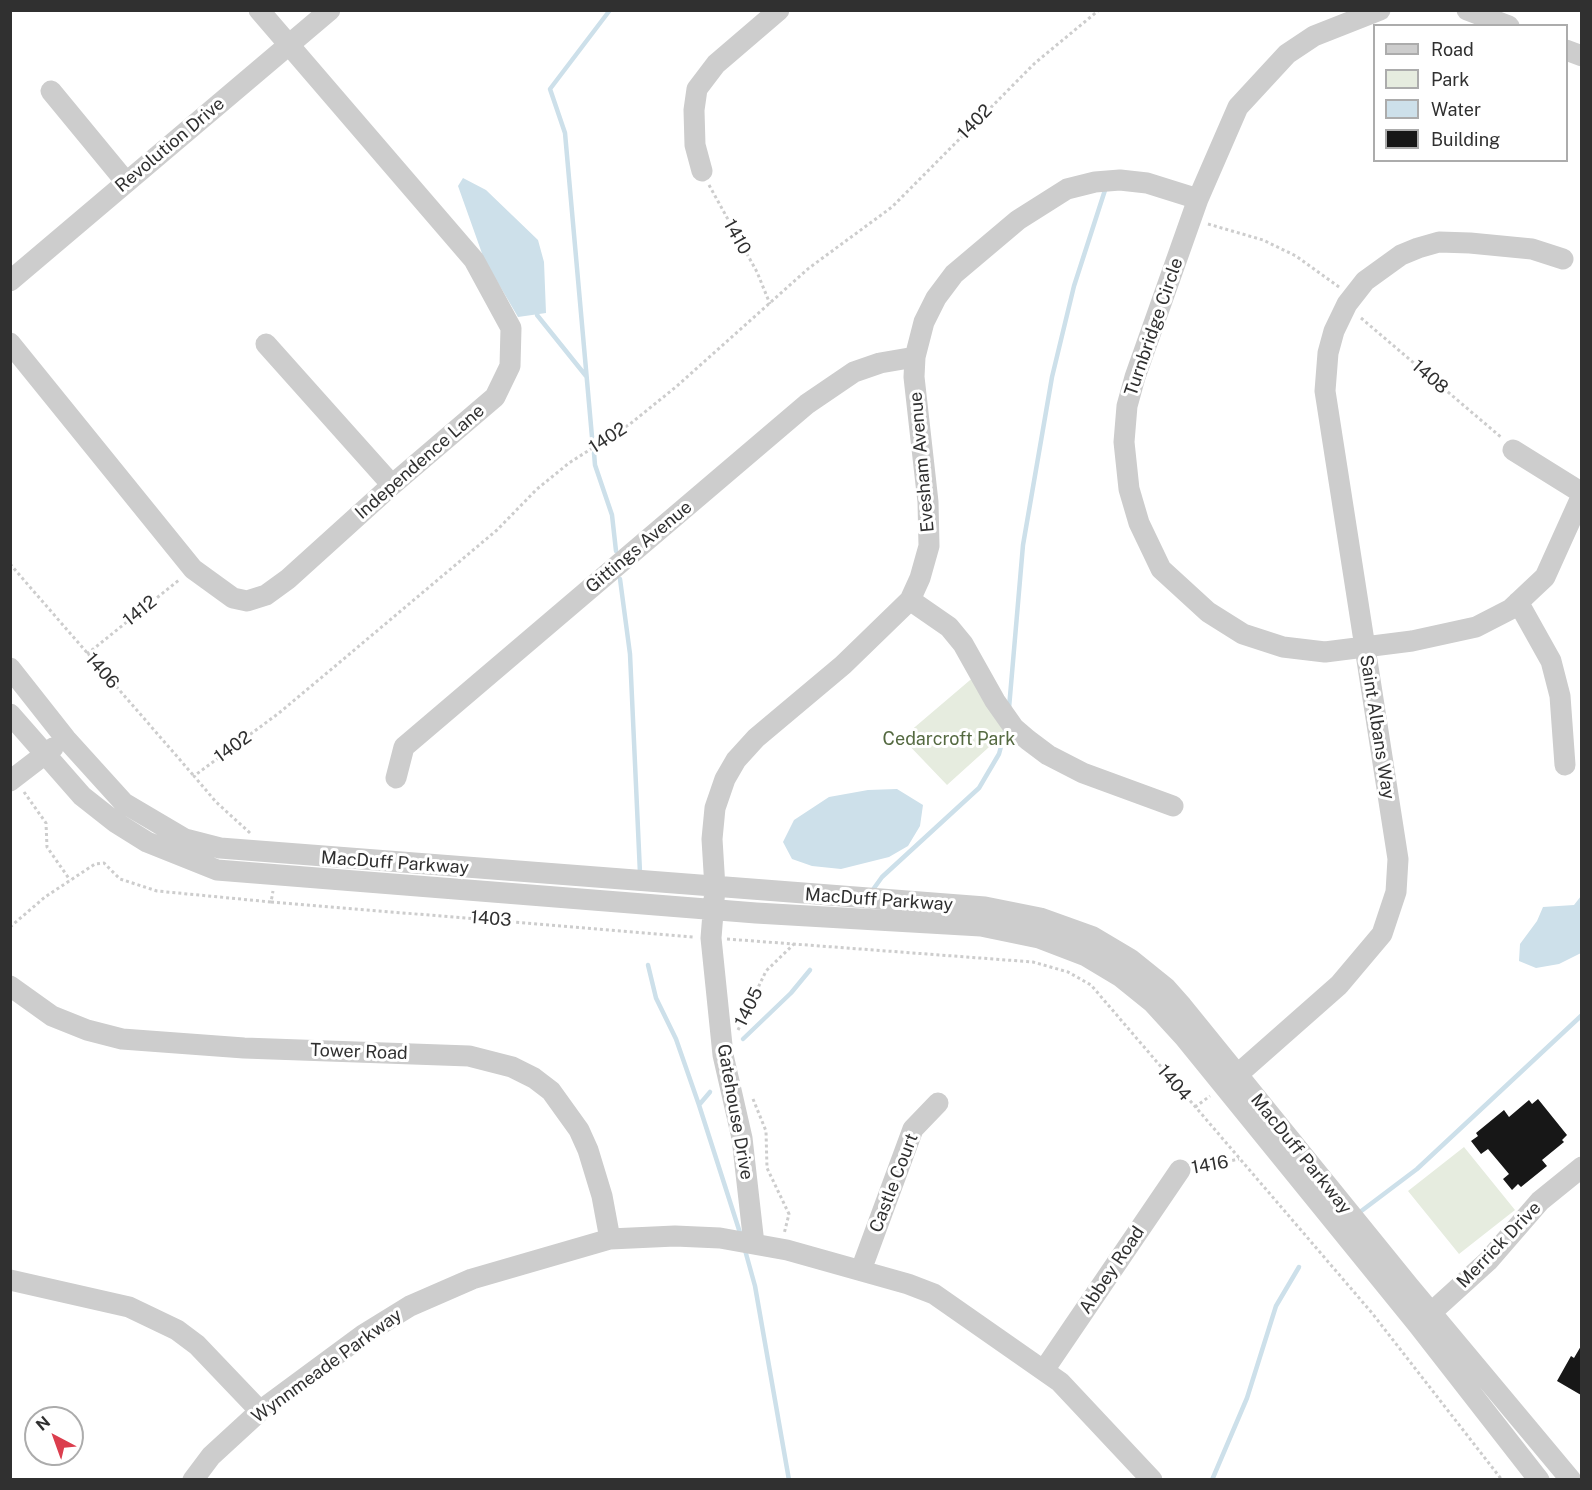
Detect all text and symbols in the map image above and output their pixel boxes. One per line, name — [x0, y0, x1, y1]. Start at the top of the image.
legend — [1373, 24, 1568, 162]
text: Road — [1431, 39, 1474, 60]
text: Park — [1431, 69, 1469, 90]
street label: Revolution Drive — [111, 93, 229, 197]
text: Water — [1431, 99, 1481, 120]
street label: 1402 — [953, 100, 997, 144]
text: Building — [1431, 129, 1500, 150]
street label: 1410 — [719, 216, 755, 258]
street label: Turnbridge Circle — [1120, 255, 1188, 399]
street label: 1408 — [1407, 355, 1453, 399]
street label: Evesham Avenue — [905, 391, 939, 533]
street label: Independence Lane — [351, 400, 489, 524]
street label: 1402 — [585, 418, 631, 458]
street label: Gittings Avenue — [582, 496, 696, 598]
street label: 1412 — [119, 591, 161, 631]
street label: 1406 — [80, 649, 124, 693]
street label: Saint Albans Way — [1355, 653, 1399, 801]
street label: 1402 — [210, 726, 256, 768]
park label: Cedarcroft Park — [883, 728, 1015, 750]
street label: MacDuff Parkway — [320, 847, 470, 879]
street label: MacDuff Parkway — [804, 884, 954, 916]
street label: 1403 — [470, 907, 512, 931]
street label: 1405 — [730, 984, 768, 1030]
street label: Tower Road — [310, 1040, 408, 1064]
street label: Gatehouse Drive — [712, 1042, 758, 1182]
street label: 1404 — [1152, 1060, 1196, 1106]
street label: MacDuff Parkway — [1246, 1090, 1356, 1218]
street label: Castle Court — [865, 1130, 923, 1236]
street label: 1416 — [1190, 1151, 1230, 1179]
street label: Merrick Drive — [1452, 1197, 1546, 1293]
street label: Abbey Road — [1075, 1222, 1149, 1318]
street label: Wynnmeade Parkway — [248, 1304, 406, 1428]
north arrow — [24, 1406, 84, 1466]
text: N — [32, 1412, 54, 1435]

